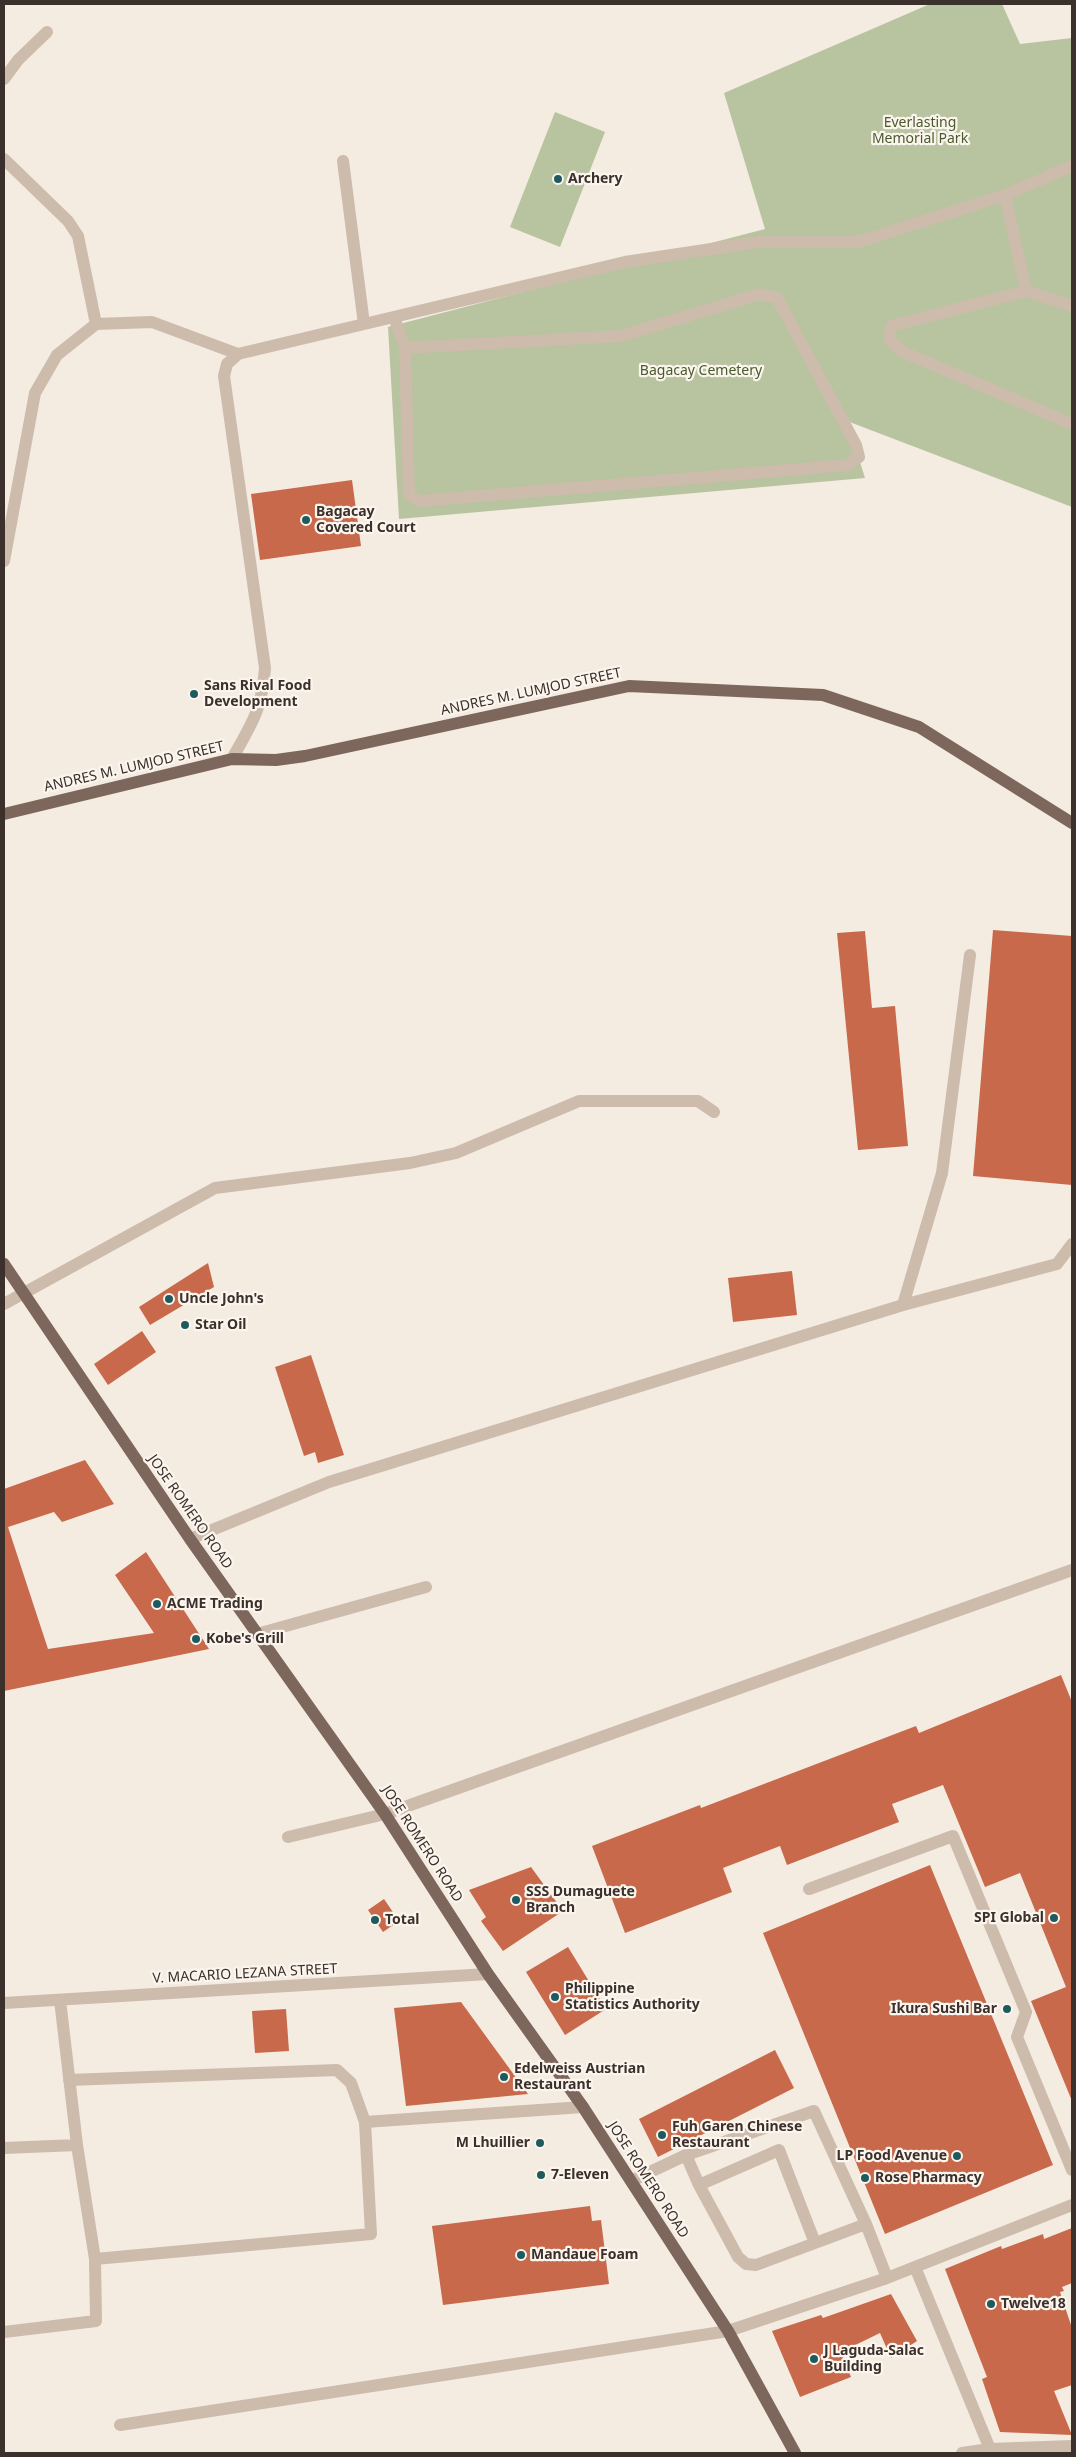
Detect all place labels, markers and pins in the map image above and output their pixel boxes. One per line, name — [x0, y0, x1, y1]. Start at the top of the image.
place label: Archery — [568, 171, 623, 187]
marker: Archery — [552, 173, 564, 185]
place label: Bagacay Covered Court — [316, 504, 416, 536]
marker: Bagacay Covered Court — [300, 514, 312, 526]
place label: Sans Rival Food Development — [204, 678, 311, 710]
marker: Sans Rival Food Development — [188, 688, 200, 700]
place label: Uncle John's — [179, 1291, 264, 1307]
marker: Uncle John's — [163, 1293, 175, 1305]
place label: Star Oil — [195, 1317, 247, 1333]
marker: Star Oil — [179, 1319, 191, 1331]
place label: ACME Trading — [167, 1596, 263, 1612]
marker: ACME Trading — [151, 1598, 163, 1610]
place label: Kobe's Grill — [206, 1631, 284, 1647]
marker: Kobe's Grill — [190, 1633, 202, 1645]
place label: SSS Dumaguete Branch — [526, 1884, 635, 1916]
marker: SSS Dumaguete Branch — [510, 1894, 522, 1906]
place label: SPI Global — [974, 1910, 1044, 1926]
place label: Total — [385, 1912, 419, 1928]
marker: SPI Global — [1048, 1912, 1060, 1924]
marker: Total — [369, 1914, 381, 1926]
place label: Philippine Statistics Authority — [565, 1981, 700, 2014]
marker: Philippine Statistics Authority — [549, 1991, 561, 2003]
place label: Ikura Sushi Bar — [891, 2001, 997, 2017]
marker: Ikura Sushi Bar — [1001, 2003, 1013, 2015]
place label: Edelweiss Austrian Restaurant — [514, 2061, 645, 2094]
marker: Edelweiss Austrian Restaurant — [498, 2071, 510, 2083]
place label: Fuh Garen Chinese Restaurant — [672, 2119, 802, 2152]
marker: Fuh Garen Chinese Restaurant — [656, 2129, 668, 2141]
place label: M Lhuillier — [456, 2135, 530, 2151]
marker: M Lhuillier — [534, 2137, 546, 2149]
place label: LP Food Avenue — [837, 2148, 947, 2164]
marker: LP Food Avenue — [951, 2150, 963, 2162]
place label: 7-Eleven — [551, 2167, 609, 2183]
marker: 7-Eleven — [535, 2169, 547, 2181]
place label: Rose Pharmacy — [875, 2170, 982, 2186]
marker: Rose Pharmacy — [859, 2172, 871, 2184]
place label: Mandaue Foam — [531, 2247, 638, 2263]
marker: Mandaue Foam — [515, 2249, 527, 2261]
place label: Twelve18 — [1001, 2296, 1066, 2312]
marker: Twelve18 — [985, 2298, 997, 2310]
place label: J Laguda-Salac Building — [824, 2343, 924, 2376]
marker: J Laguda-Salac Building — [808, 2353, 820, 2365]

